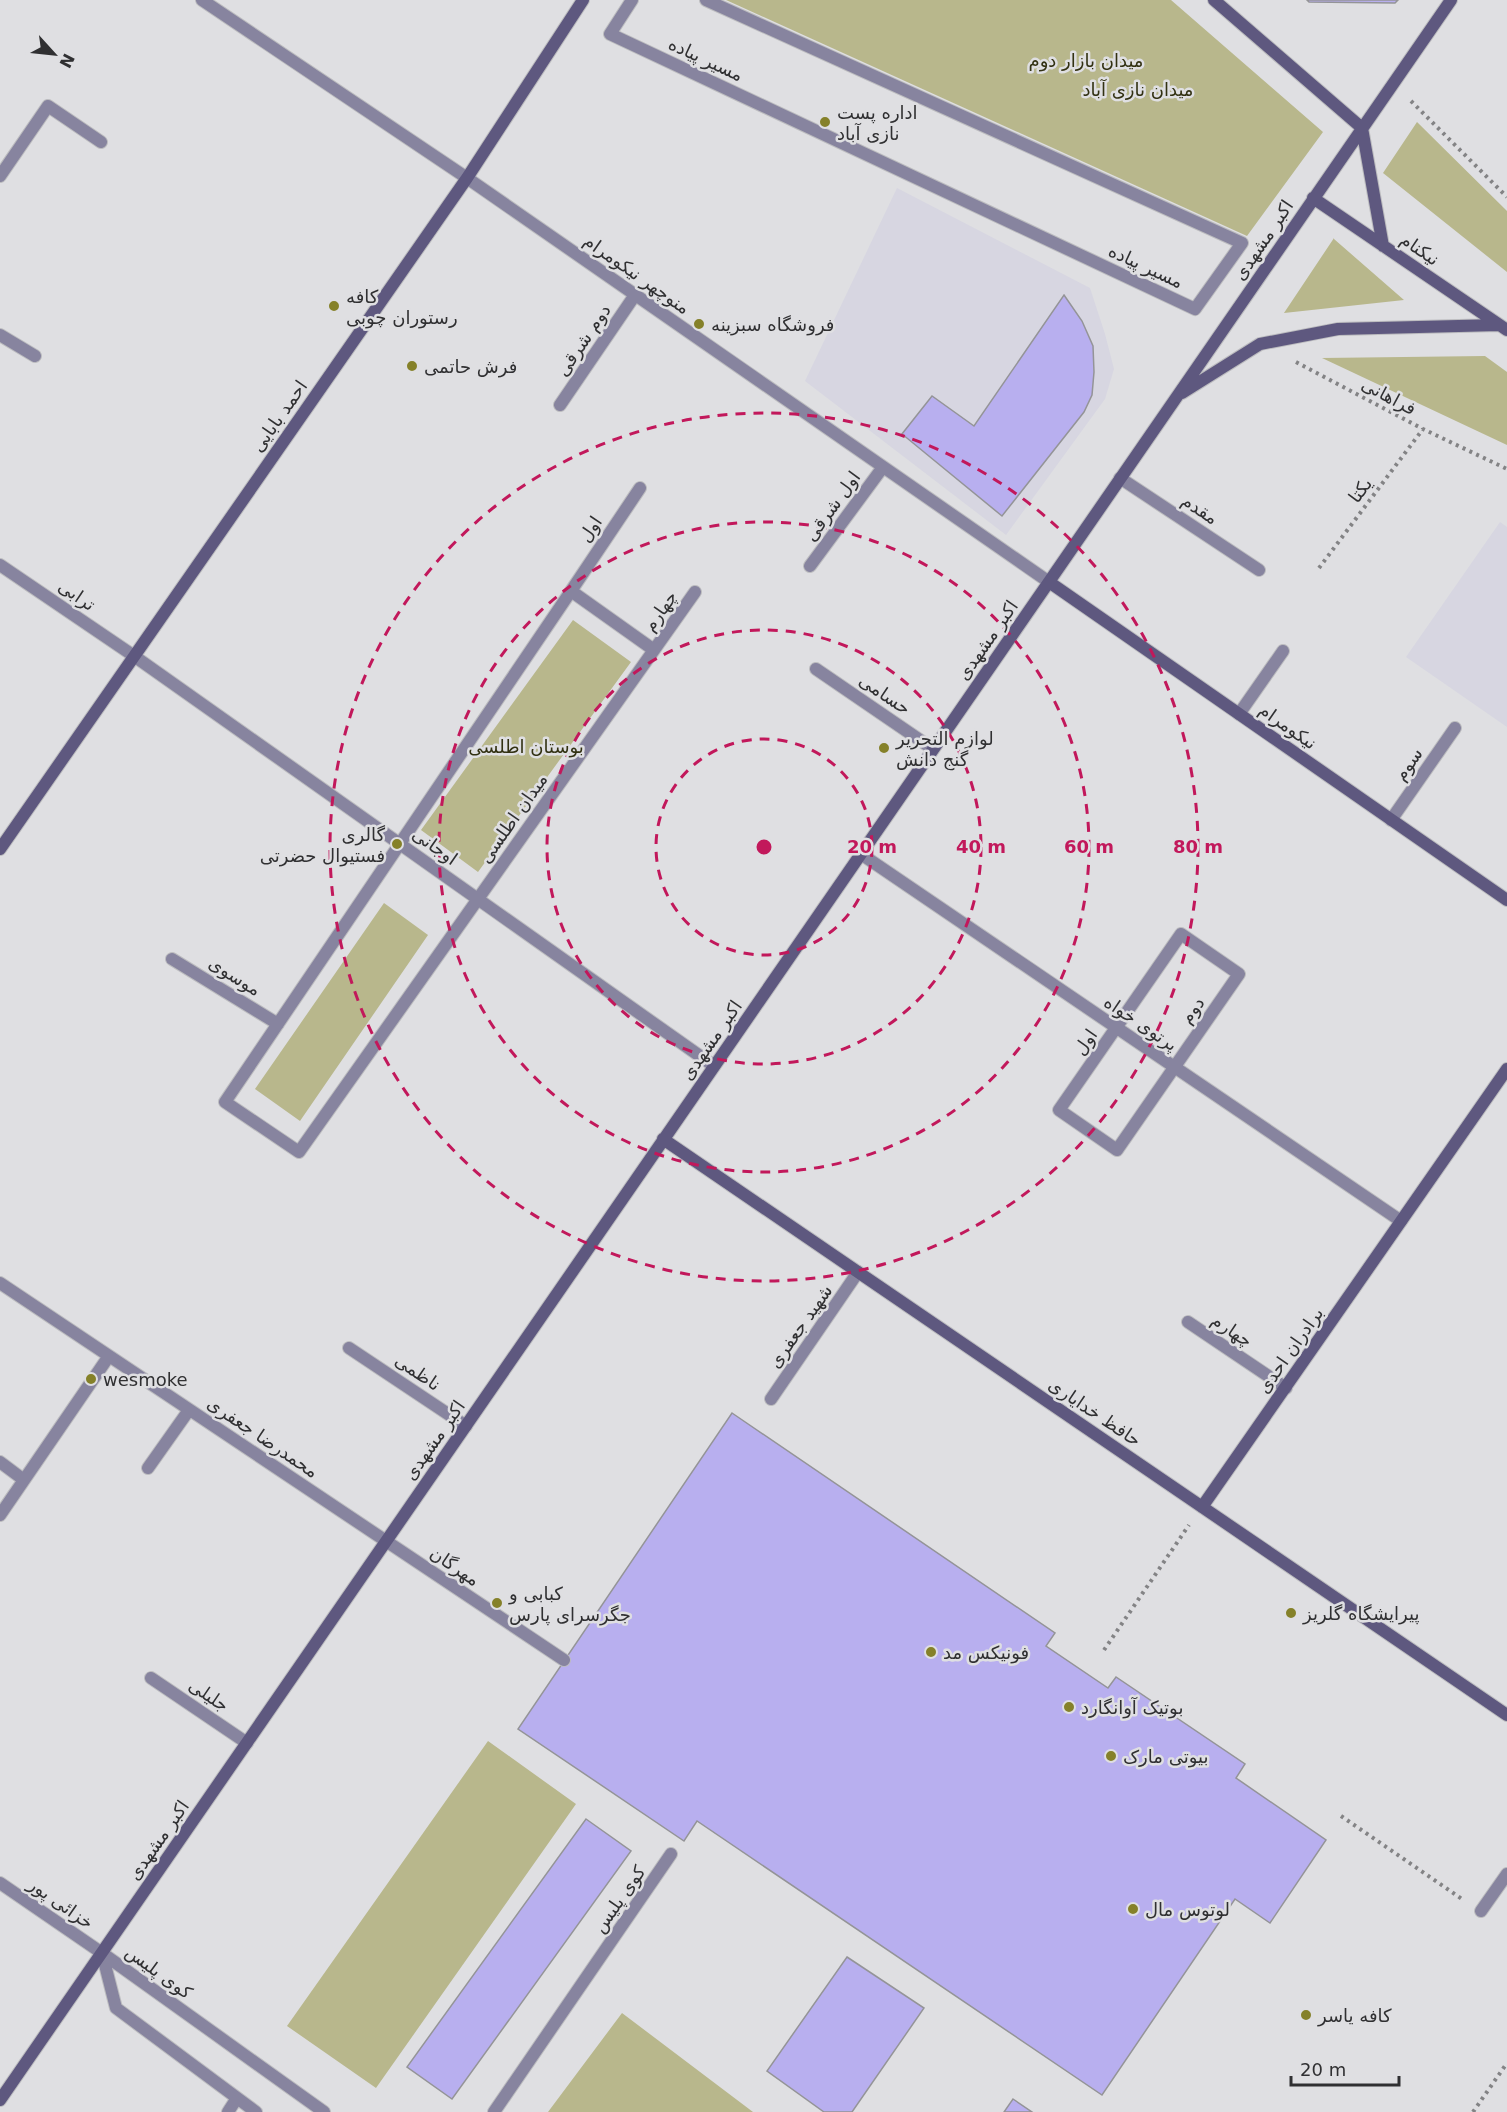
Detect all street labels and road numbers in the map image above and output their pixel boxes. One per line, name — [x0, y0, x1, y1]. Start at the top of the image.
street label: مسیر پیاده — [665, 33, 747, 86]
street label: اکبر مشهدی — [1229, 196, 1298, 285]
street label: نیکنام — [1397, 228, 1443, 270]
street label: منوچهر نیکومرام — [579, 230, 694, 319]
street label: مسیر پیاده — [1105, 240, 1187, 293]
street label: دوم شرقی — [551, 300, 616, 381]
street label: فراهانی — [1358, 373, 1420, 420]
street label: احمد بابایی — [247, 376, 311, 456]
street label: اول شرقی — [800, 467, 865, 546]
street label: یکتا — [1344, 473, 1376, 507]
street label: مقدم — [1178, 489, 1222, 529]
street label: اول — [574, 512, 607, 547]
street label: ترابی — [54, 575, 99, 616]
street label: چهارم — [639, 587, 682, 636]
street label: اکبر مشهدی — [952, 596, 1023, 684]
street label: حسامی — [855, 669, 915, 719]
street label: نیکومرام — [1255, 699, 1321, 754]
street label: سوم — [1389, 743, 1428, 785]
street label: میدان اطلسی — [474, 769, 552, 867]
street label: اوجانی — [408, 823, 462, 870]
street label: موسوی — [205, 952, 265, 1001]
street label: پرتوی خواه — [1100, 991, 1182, 1056]
street label: دوم — [1175, 993, 1209, 1028]
street label: اکبر مشهدی — [676, 996, 747, 1084]
street label: اول — [1069, 1025, 1102, 1060]
street label: شهید جعفری — [764, 1280, 837, 1372]
street label: برادران احدی — [1253, 1303, 1328, 1398]
street label: چهارم — [1207, 1309, 1256, 1352]
street label: ناظمی — [391, 1349, 445, 1395]
street label: حافظ خدایاری — [1045, 1373, 1145, 1451]
street label: محمدرضا جعفری — [203, 1392, 322, 1483]
street label: اکبر مشهدی — [399, 1396, 470, 1484]
street label: مهرگان — [426, 1542, 484, 1591]
street label: جلیلی — [185, 1674, 233, 1716]
street label: اکبر مشهدی — [123, 1796, 194, 1884]
street label: کوی پلیس — [588, 1861, 651, 1937]
street label: خزائی پور — [23, 1872, 98, 1934]
street label: کوی پلیس — [121, 1941, 197, 2004]

